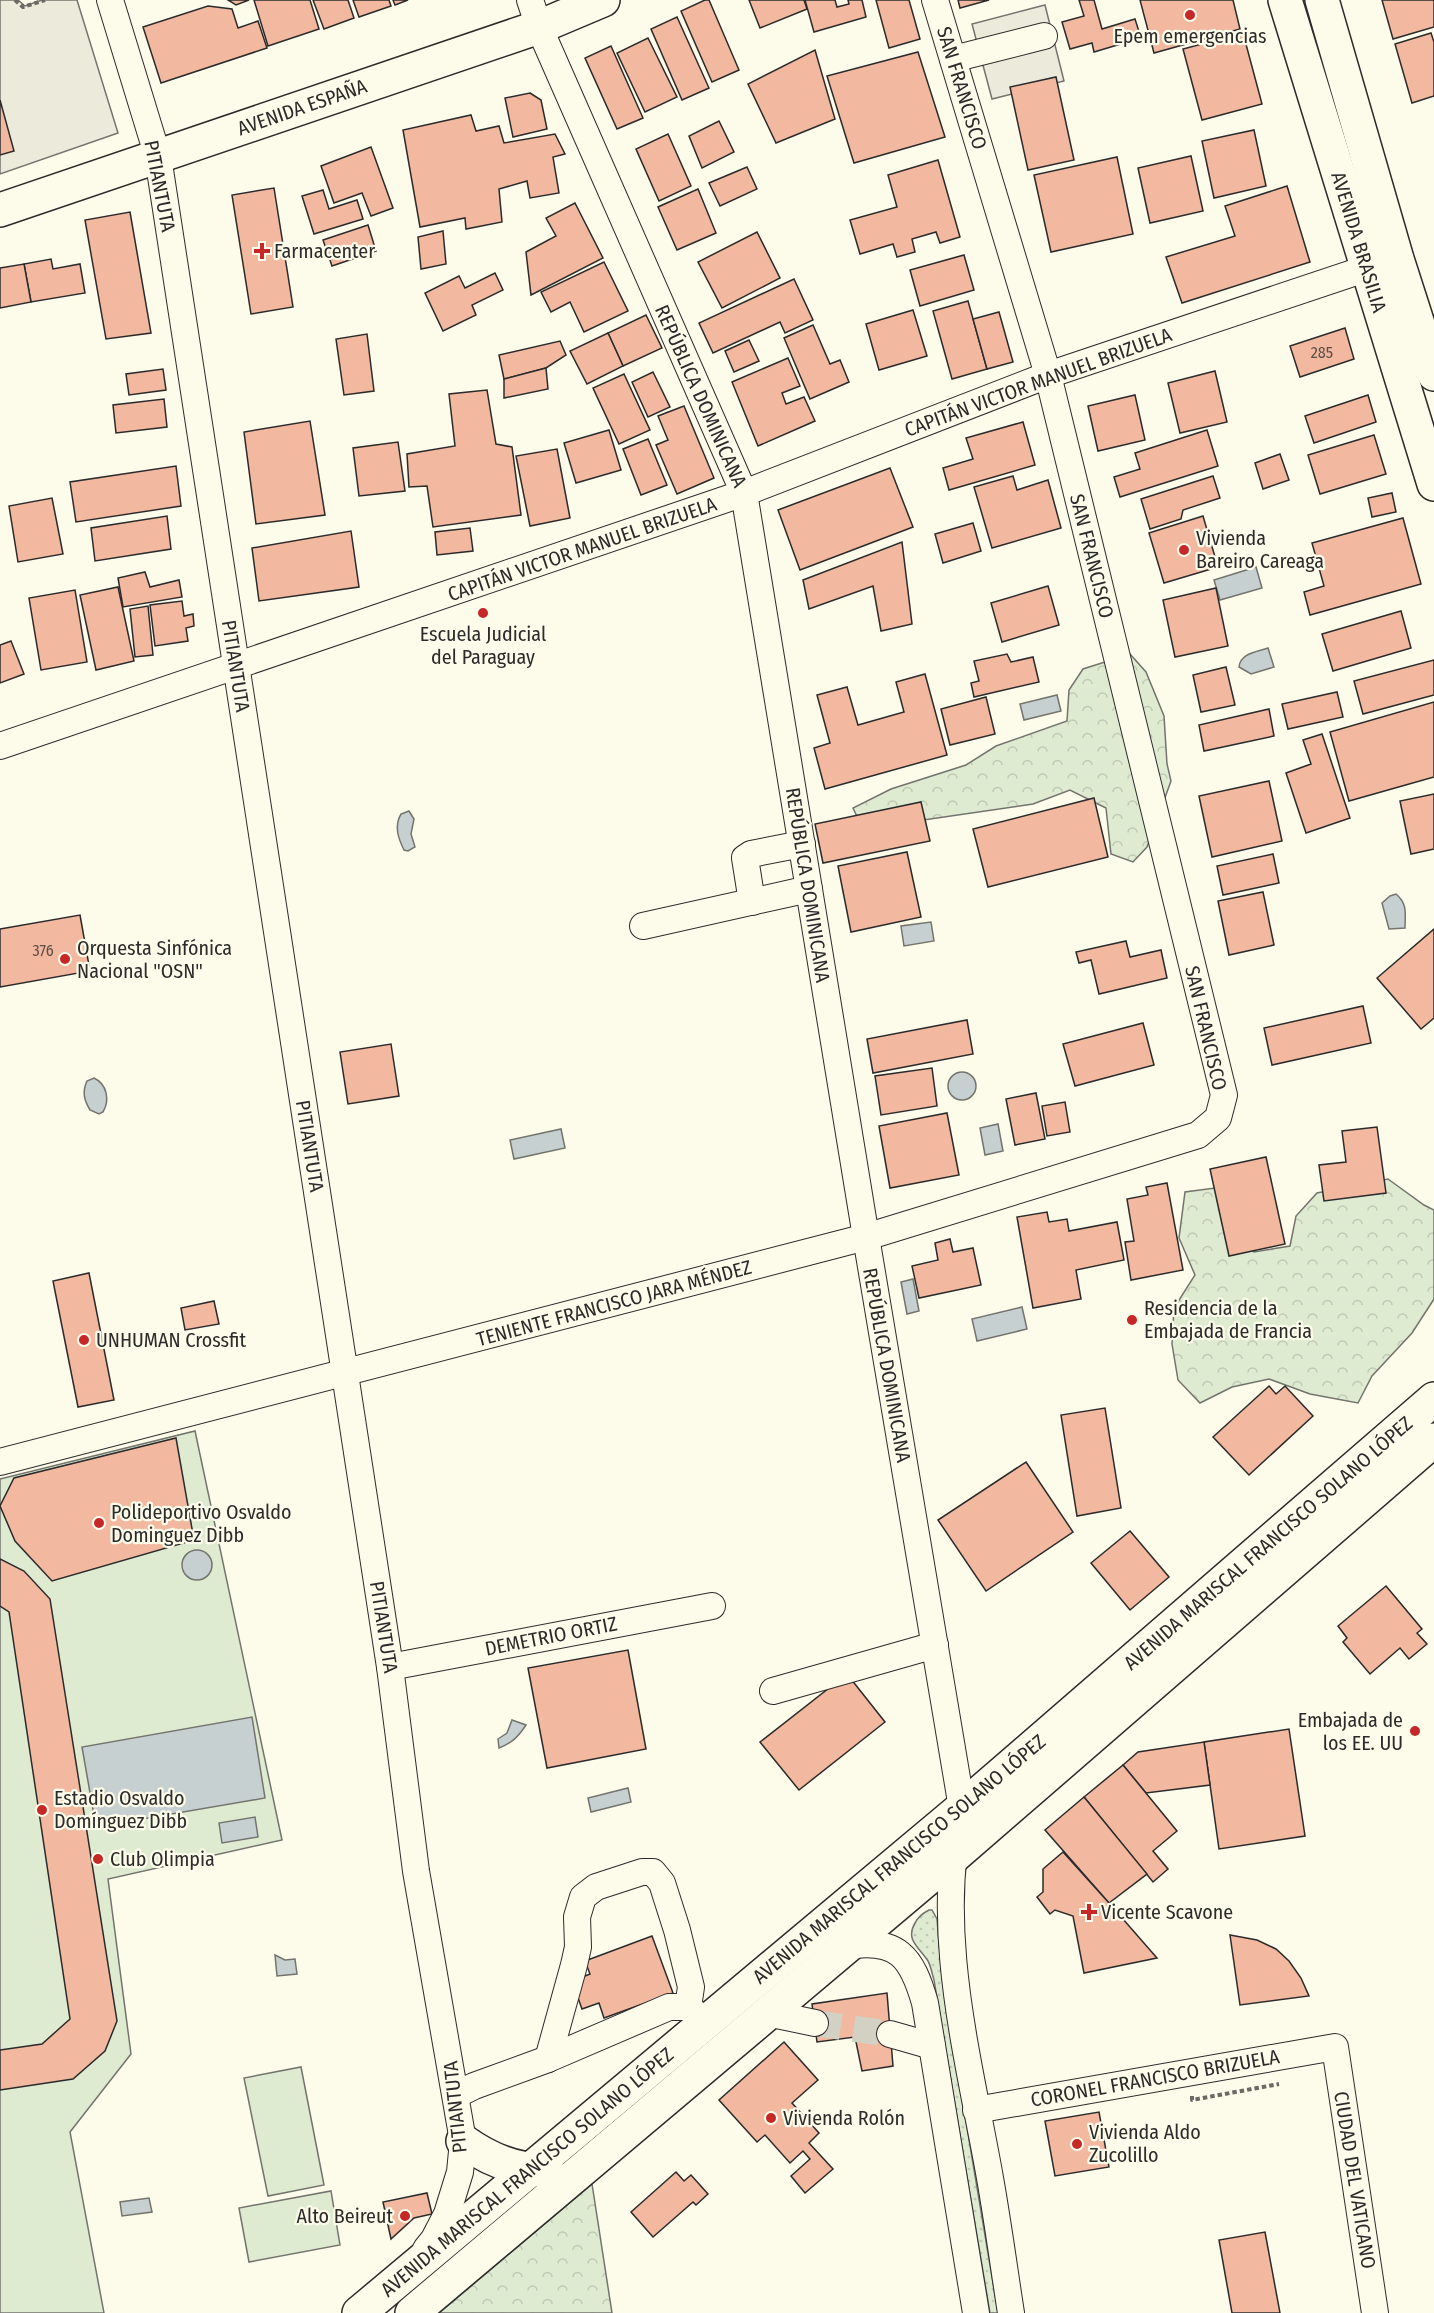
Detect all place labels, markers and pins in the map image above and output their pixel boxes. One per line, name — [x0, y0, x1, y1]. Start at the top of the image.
marker: Epem emergencias — [1183, 8, 1197, 22]
place label: Epem emergencias — [1114, 24, 1266, 48]
place label: Farmacenter — [274, 239, 375, 263]
marker: Farmacenter — [255, 244, 269, 258]
place label: Vivienda Bareiro Careaga — [1196, 526, 1324, 573]
marker: Vivienda Bareiro Careaga — [1177, 543, 1191, 557]
marker: Escuela Judicial del Paraguay — [476, 606, 490, 620]
place label: Escuela Judicial del Paraguay — [420, 622, 546, 669]
place label: Orquesta Sinfónica Nacional "OSN" — [77, 936, 232, 983]
marker: Orquesta Sinfónica Nacional "OSN" — [58, 952, 72, 966]
place label: Residencia de la Embajada de Francia — [1144, 1296, 1312, 1343]
marker: Residencia de la Embajada de Francia — [1125, 1313, 1139, 1327]
place label: UNHUMAN Crossfit — [96, 1328, 246, 1352]
marker: UNHUMAN Crossfit — [77, 1333, 91, 1347]
place label: Polideportivo Osvaldo Dominguez Dibb — [111, 1500, 292, 1547]
marker: Polideportivo Osvaldo Dominguez Dibb — [92, 1516, 106, 1530]
place label: Embajada de los EE. UU — [1298, 1708, 1403, 1755]
marker: Embajada de los EE. UU — [1408, 1724, 1422, 1738]
place label: Estadio Osvaldo Domínguez Dibb — [54, 1786, 187, 1833]
marker: Estadio Osvaldo Domínguez Dibb — [35, 1803, 49, 1817]
place label: Club Olimpia — [110, 1847, 215, 1871]
marker: Club Olimpia — [91, 1852, 105, 1866]
place label: Vicente Scavone — [1101, 1900, 1233, 1924]
marker: Vicente Scavone — [1082, 1905, 1096, 1919]
place label: Vivienda Rolón — [783, 2106, 905, 2130]
marker: Vivienda Rolón — [764, 2111, 778, 2125]
place label: Vivienda Aldo Zucolillo — [1089, 2120, 1201, 2167]
marker: Vivienda Aldo Zucolillo — [1070, 2137, 1084, 2151]
place label: Alto Beireut — [297, 2204, 393, 2228]
marker: Alto Beireut — [398, 2209, 412, 2223]

